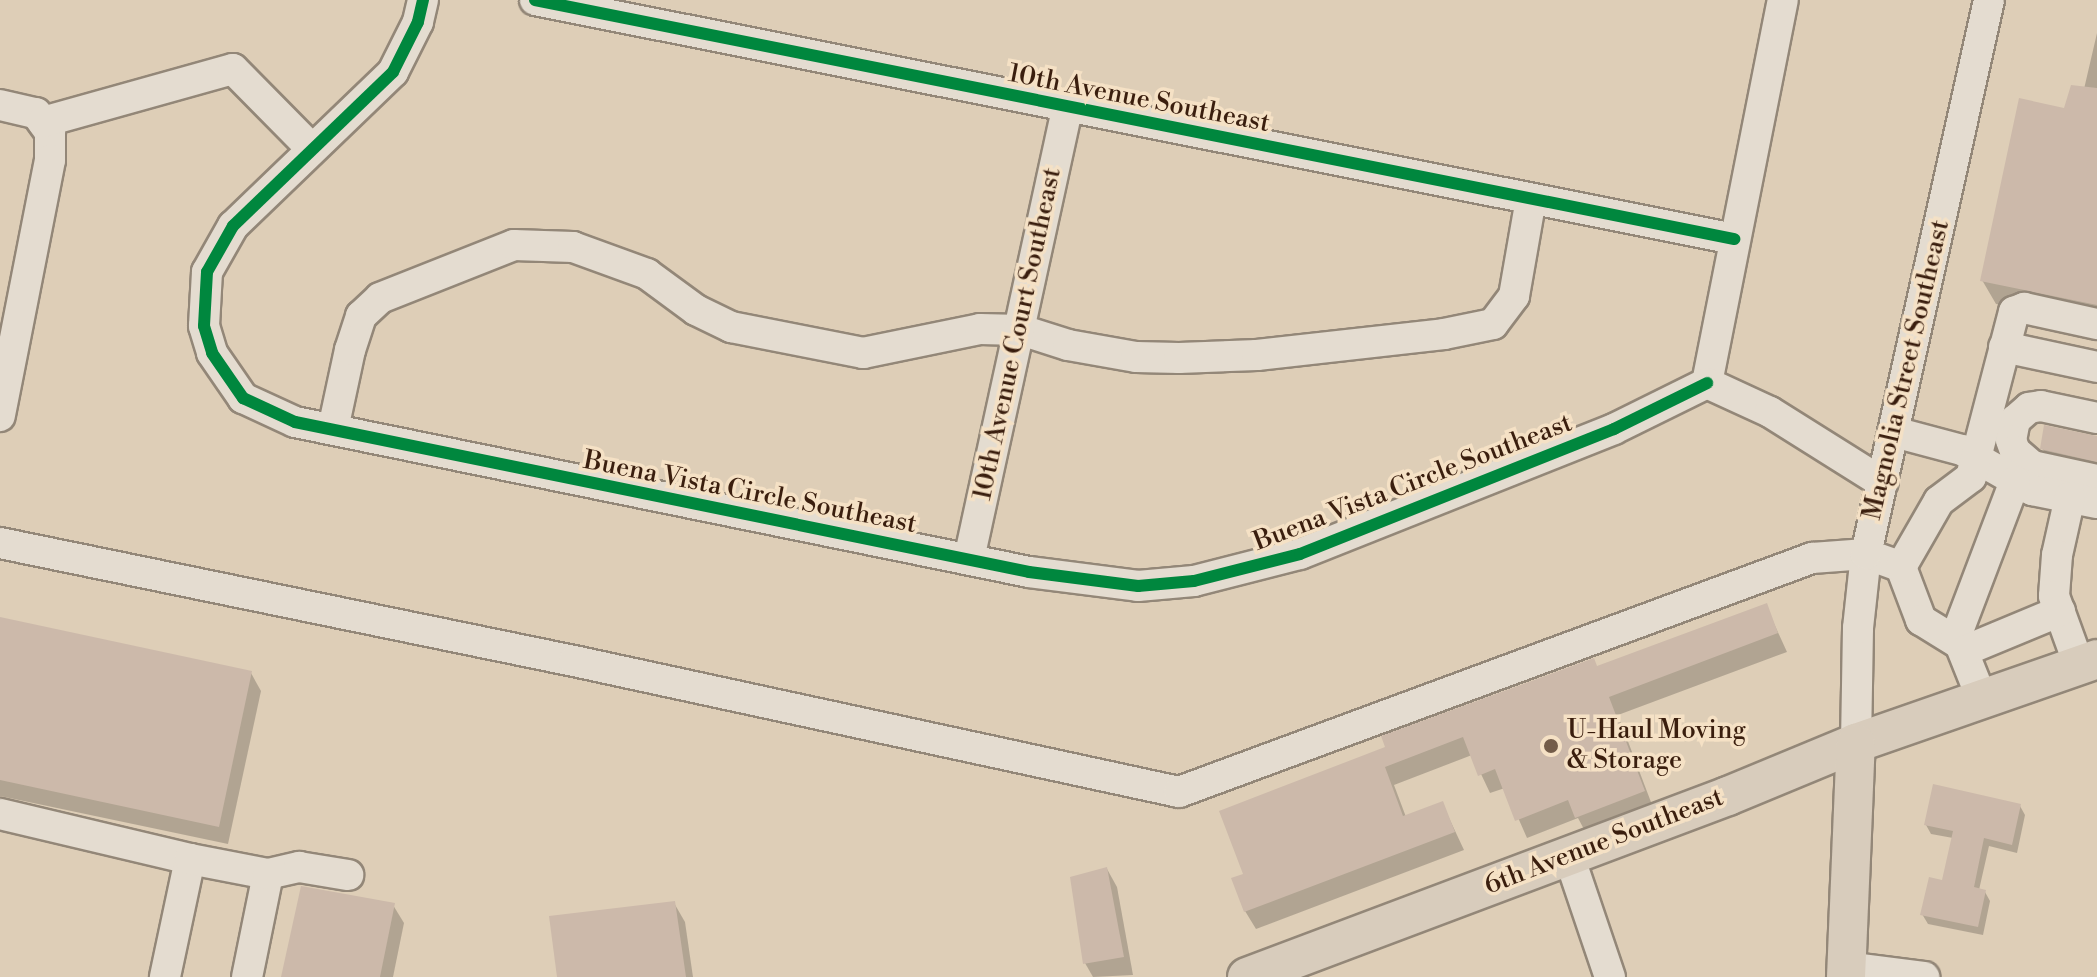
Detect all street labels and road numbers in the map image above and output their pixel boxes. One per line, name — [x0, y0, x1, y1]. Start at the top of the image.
street label: 10th Avenue Southeast — [1006, 58, 1272, 140]
street label: 10th Avenue Court Southeast — [967, 165, 1069, 503]
street label: Magnolia Street Southeast — [1857, 217, 1957, 523]
street label: Buena Vista Circle Southeast — [1249, 408, 1577, 558]
street label: Buena Vista Circle Southeast — [581, 445, 919, 541]
street label: 6th Avenue Southeast — [1480, 782, 1728, 902]

